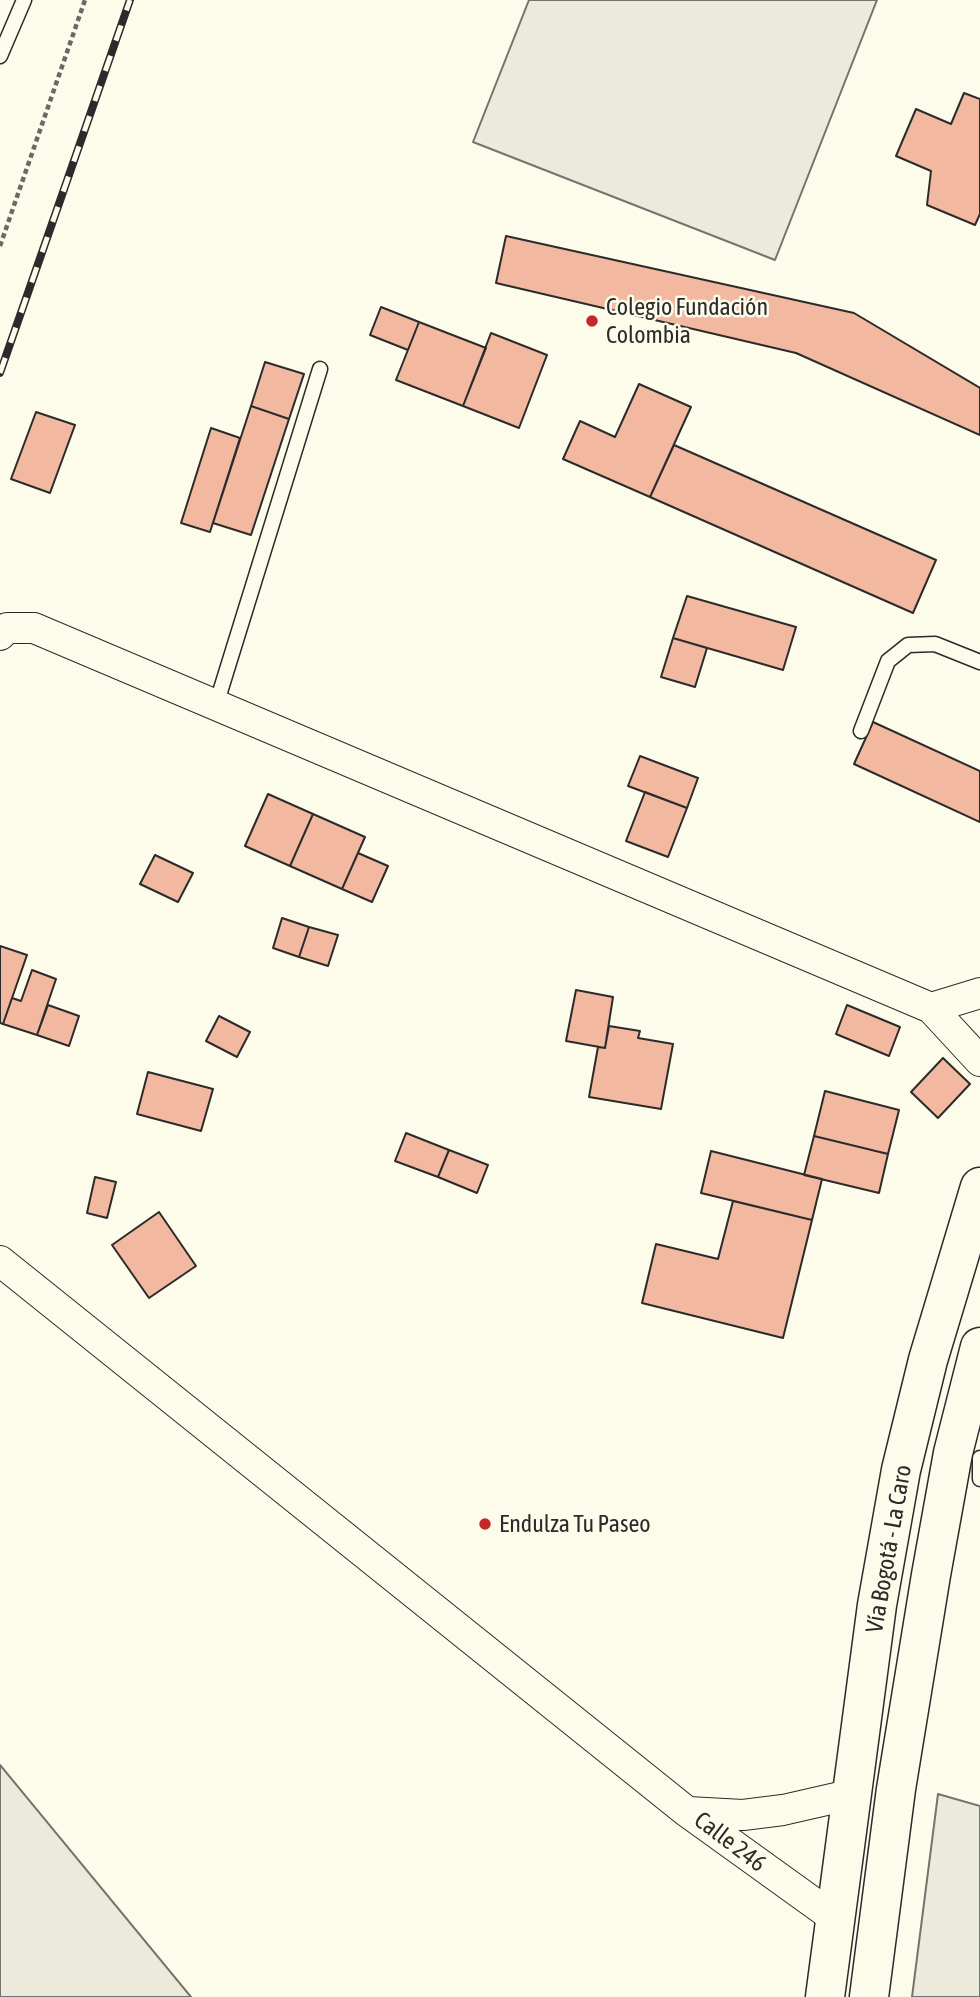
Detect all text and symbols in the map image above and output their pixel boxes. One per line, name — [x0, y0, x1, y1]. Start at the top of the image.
place label: Colegio Fundación Colombia — [606, 293, 768, 349]
marker: Colegio Fundación Colombia — [584, 313, 600, 329]
street label: Vía Bogotá - La Caro — [860, 1463, 918, 1635]
place label: Endulza Tu Paseo — [499, 1510, 650, 1538]
marker: Endulza Tu Paseo — [477, 1516, 493, 1532]
street label: Calle 246 — [688, 1806, 772, 1878]

